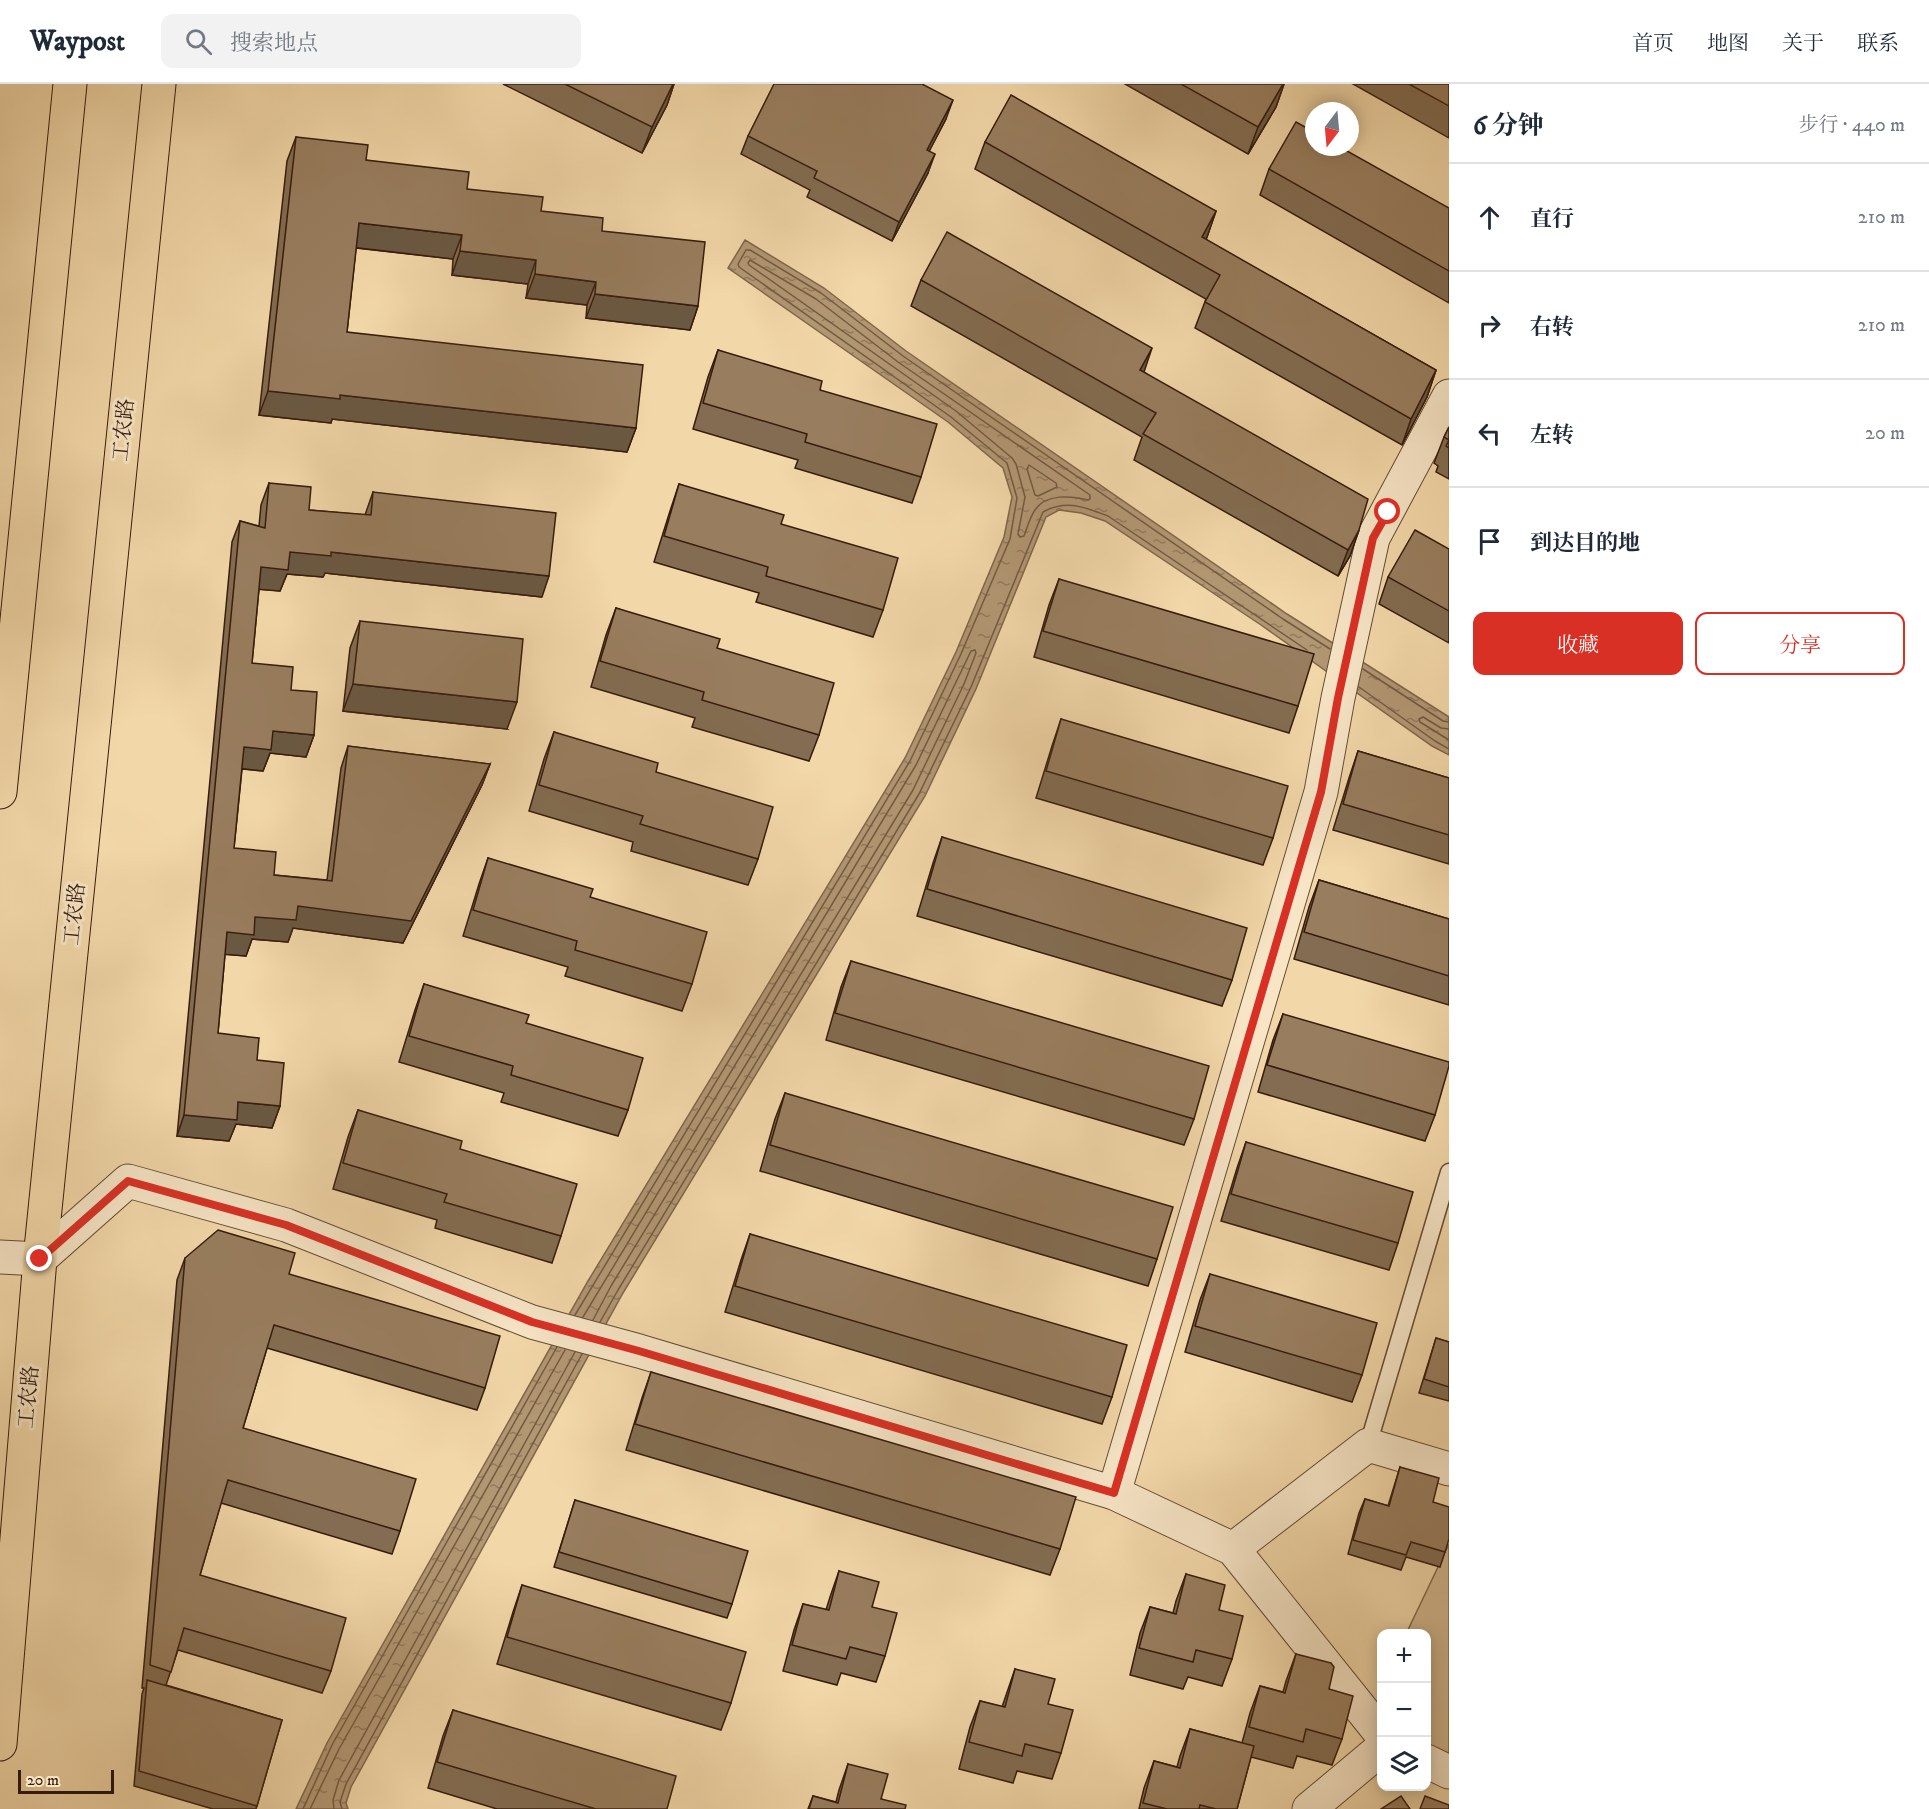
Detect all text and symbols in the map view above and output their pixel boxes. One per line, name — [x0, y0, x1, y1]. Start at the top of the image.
search box — [161, 14, 581, 68]
text: Waypost — [30, 24, 125, 59]
icon: search — [182, 25, 215, 58]
text: 搜索地点 — [230, 30, 318, 57]
text: 首页 — [1632, 31, 1674, 57]
text: 地图 — [1707, 31, 1749, 57]
text: 关于 — [1782, 31, 1824, 57]
text: 联系 — [1857, 31, 1899, 57]
north arrow — [1305, 102, 1359, 156]
text: 6 分钟 — [1473, 110, 1544, 143]
text: 步行 · 440 m — [1799, 113, 1905, 138]
icon: ahead — [1473, 201, 1506, 234]
text: 210 m — [1858, 205, 1905, 230]
text: 直行 — [1530, 206, 1574, 233]
icon: right — [1473, 309, 1506, 342]
text: 210 m — [1858, 313, 1905, 338]
text: 右转 — [1530, 314, 1574, 341]
street label: 工农路 — [108, 397, 140, 463]
icon: left — [1473, 417, 1506, 450]
text: 20 m — [1865, 421, 1905, 446]
text: 左转 — [1530, 422, 1574, 449]
route start — [1374, 498, 1400, 524]
icon: arrive — [1473, 525, 1506, 558]
text: 到达目的地 — [1530, 530, 1640, 557]
button: 收藏 — [1473, 612, 1683, 675]
button: 分享 — [1695, 612, 1905, 675]
street label: 工农路 — [59, 881, 91, 947]
route end — [26, 1245, 52, 1271]
street label: 工农路 — [13, 1364, 45, 1430]
map controls — [1377, 1629, 1431, 1791]
button: + — [1377, 1629, 1431, 1683]
button: − — [1377, 1683, 1431, 1737]
button: layers — [1377, 1737, 1431, 1791]
scale bar — [18, 1767, 114, 1794]
text: 20 m — [27, 1770, 59, 1790]

